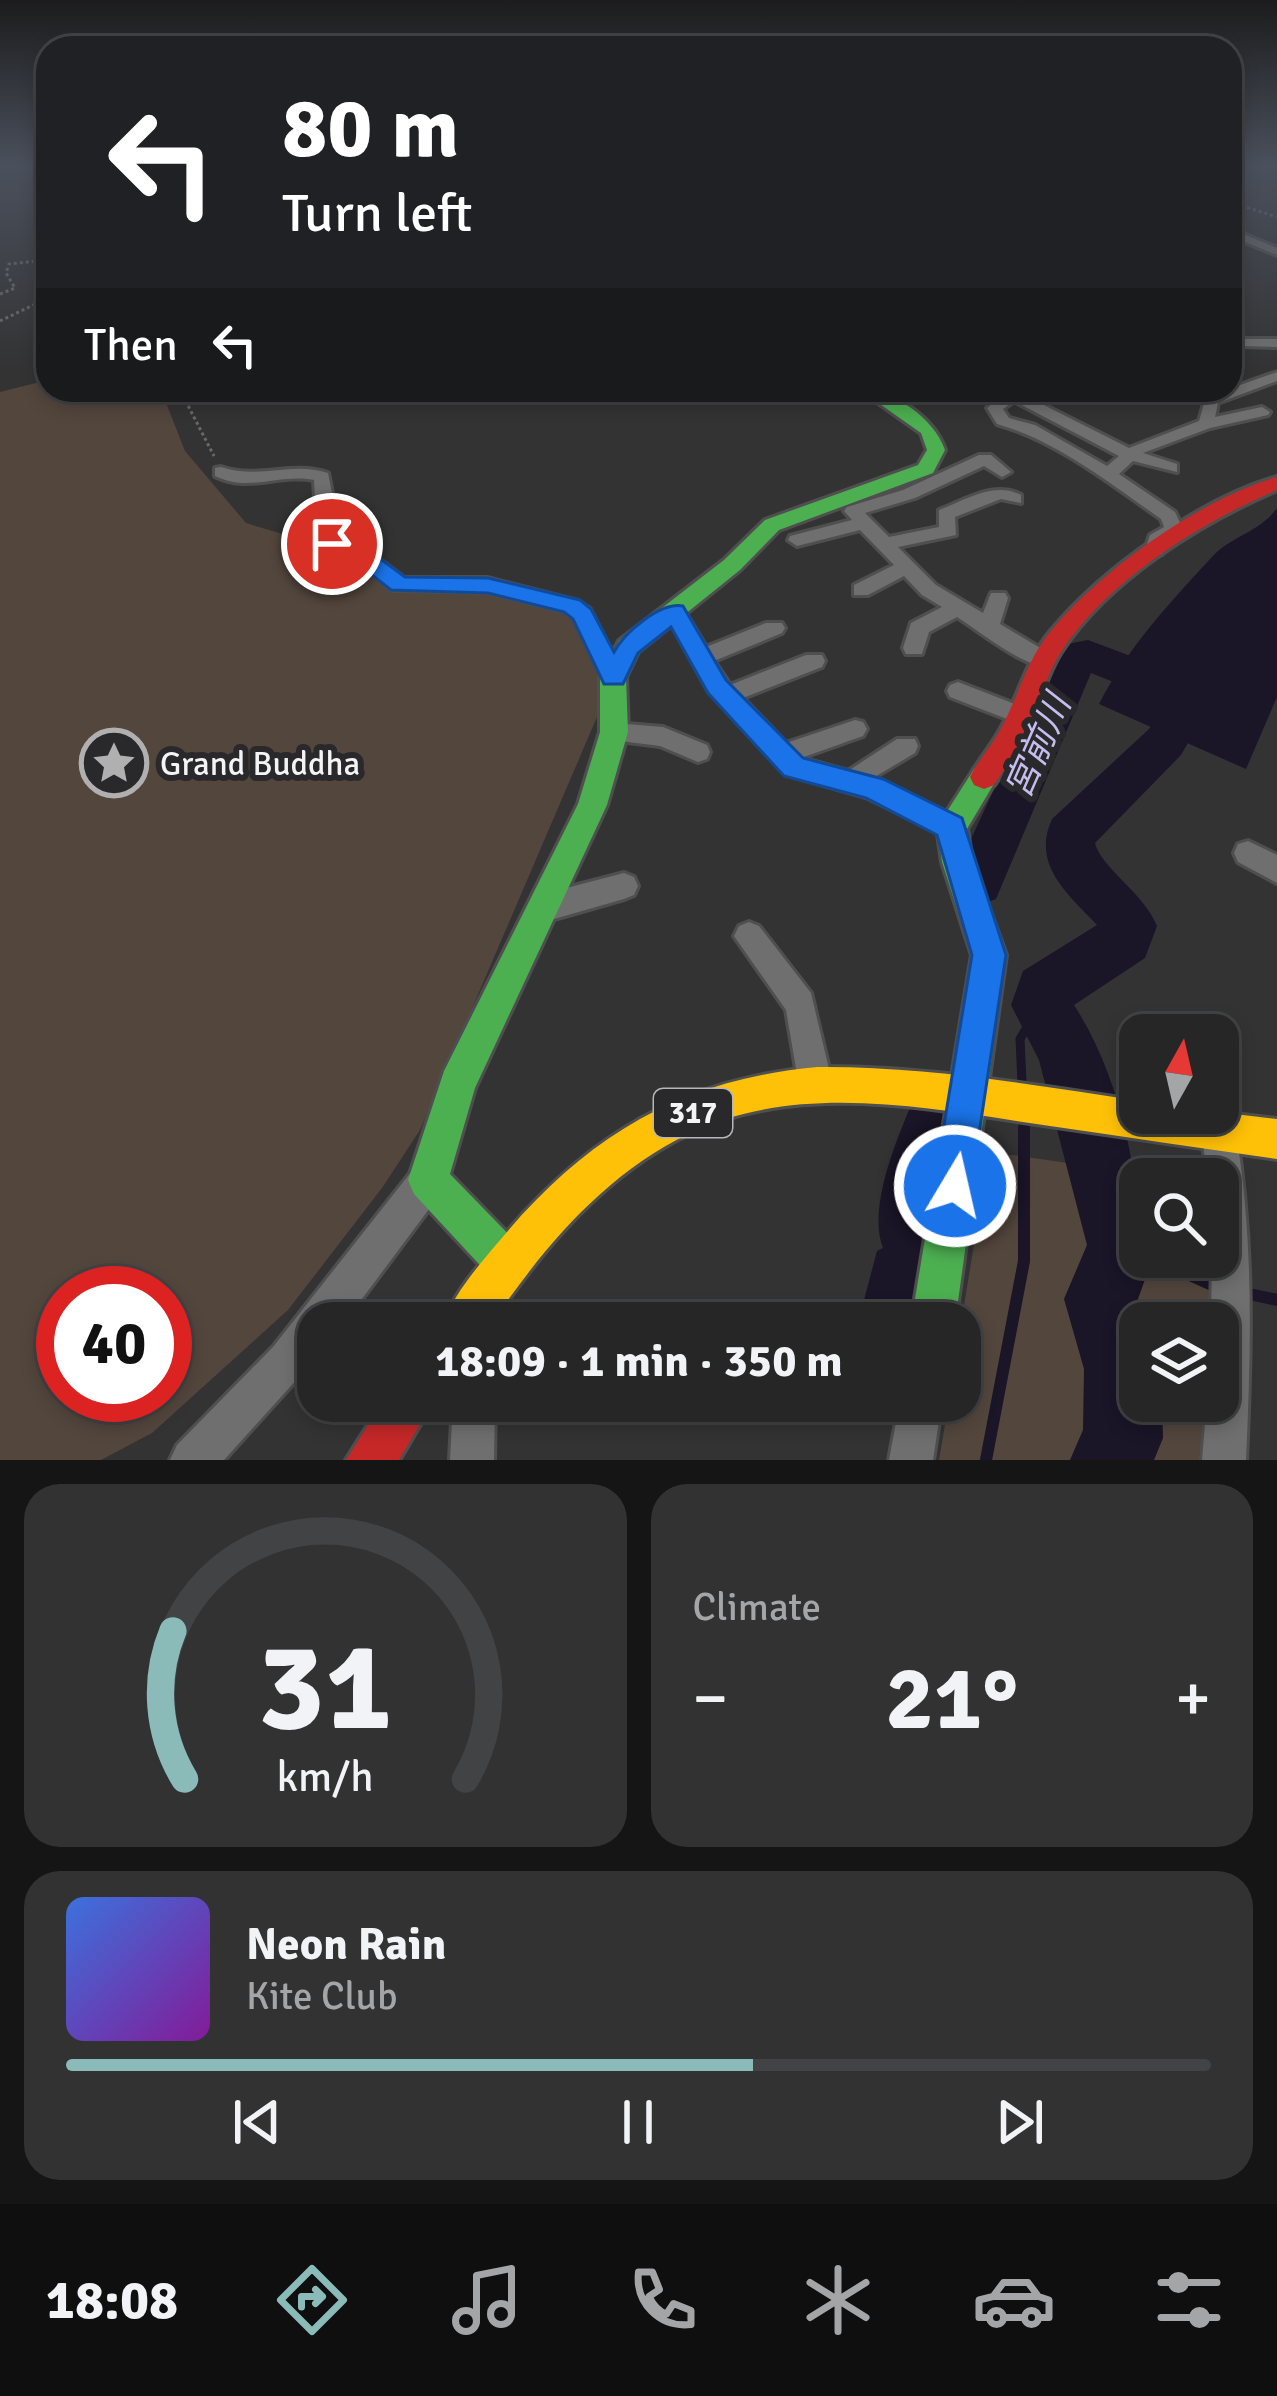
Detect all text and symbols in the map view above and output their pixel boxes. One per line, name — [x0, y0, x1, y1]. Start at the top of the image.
text: 80 m — [282, 77, 459, 181]
icon: left — [84, 84, 240, 240]
text: Turn left — [282, 180, 472, 247]
icon: left — [202, 312, 268, 378]
text: Then — [84, 318, 178, 373]
pin — [281, 493, 383, 595]
icon: arrive — [299, 511, 365, 577]
water label: 宮前川 — [996, 684, 1083, 805]
place icon: Grand Buddha — [79, 728, 149, 798]
place label: Grand Buddha — [160, 744, 360, 785]
north arrow — [1119, 1014, 1239, 1134]
map controls — [1119, 1014, 1239, 1422]
road number: 317 — [654, 1089, 732, 1137]
position arrow — [892, 1123, 1018, 1249]
button: search — [1119, 1158, 1239, 1278]
speed limit sign: 40 — [36, 1266, 192, 1422]
button: layers — [1119, 1302, 1239, 1422]
text: 18:09 · 1 min · 350 m — [435, 1334, 843, 1389]
text: Climate — [693, 1583, 821, 1631]
text: 31 — [258, 1611, 393, 1764]
text: 21° — [885, 1643, 1018, 1754]
text: − — [693, 1658, 728, 1739]
text: + — [1175, 1658, 1211, 1739]
text: km/h — [277, 1750, 374, 1803]
text: Neon Rain — [246, 1917, 446, 1972]
text: Kite Club — [246, 1972, 397, 2020]
icon: previous — [224, 2089, 290, 2155]
icon: pause — [605, 2089, 671, 2155]
icon: next — [987, 2089, 1053, 2155]
icon: directions — [270, 2258, 354, 2342]
icon: music — [445, 2258, 529, 2342]
icon: phone — [621, 2258, 705, 2342]
icon: climate — [796, 2258, 880, 2342]
icon: car — [972, 2258, 1056, 2342]
icon: filters — [1147, 2258, 1231, 2342]
text: 18:08 — [46, 2267, 178, 2334]

